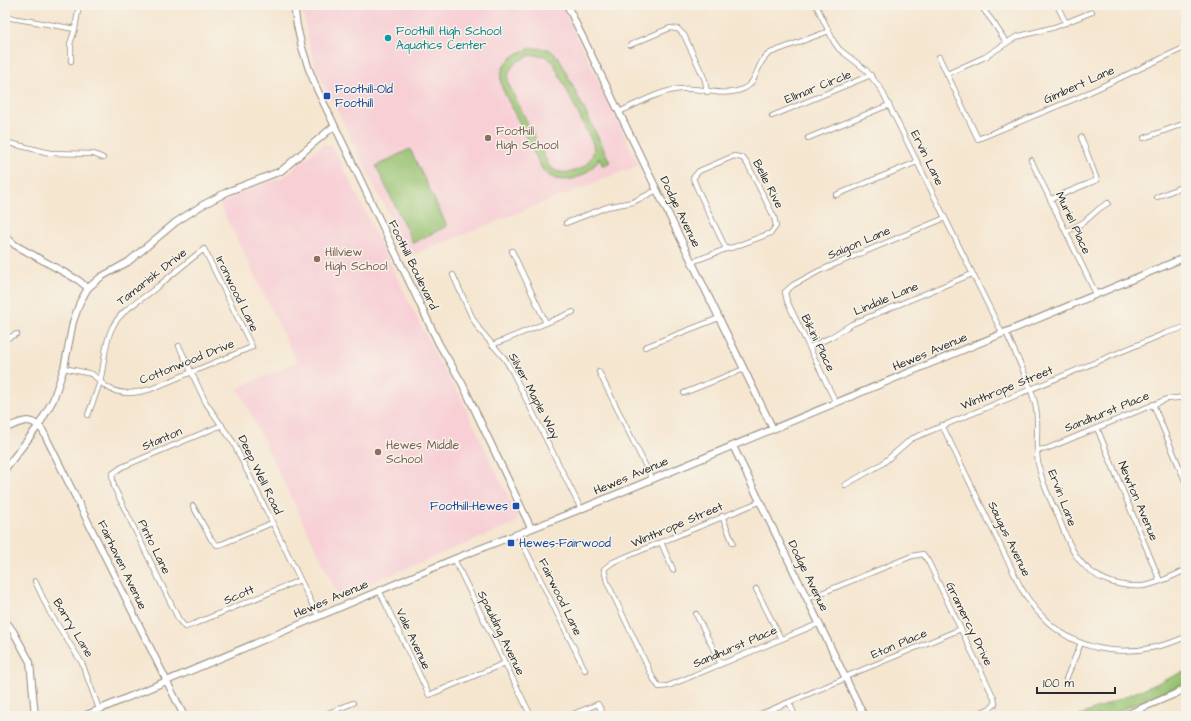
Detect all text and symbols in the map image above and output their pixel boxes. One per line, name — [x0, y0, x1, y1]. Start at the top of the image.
place label: Foothill High School Aquatics Center — [396, 23, 502, 54]
marker: Foothill High School Aquatics Center — [383, 33, 393, 43]
street label: Gimbert Lane — [1041, 62, 1118, 108]
street label: Ellmar Circle — [782, 66, 854, 108]
place label: Foothill-Old Foothill — [335, 81, 393, 112]
marker: Foothill-Old Foothill — [322, 91, 332, 101]
place label: Foothill High School — [496, 123, 559, 155]
street label: Ervin Lane — [906, 128, 948, 189]
marker: Foothill High School — [483, 133, 493, 143]
street label: Belle Rive — [748, 156, 788, 212]
street label: Dodge Avenue — [655, 174, 705, 251]
street label: Muriel Place — [1051, 189, 1095, 258]
street label: Foothill Boulevard — [384, 217, 442, 313]
street label: Saigon Lane — [825, 222, 894, 265]
street label: Tamarisk Drive — [113, 244, 191, 310]
place label: Hillview High School — [325, 244, 388, 276]
street label: Ironwood Lane — [211, 253, 263, 335]
marker: Hillview High School — [312, 254, 322, 264]
street label: Lindale Lane — [851, 278, 921, 320]
street label: Bikini Place — [797, 311, 839, 375]
street label: Hewes Avenue — [890, 328, 970, 375]
street label: Cottonwood Drive — [137, 335, 237, 389]
street label: Silver Maple Way — [503, 350, 564, 443]
street label: Winthrope Street — [958, 362, 1056, 414]
street label: Sandhurst Place — [1062, 387, 1152, 437]
street label: Stanton — [139, 423, 185, 455]
street label: Deep Well Road — [233, 433, 287, 517]
place label: Hewes Middle School — [386, 437, 460, 468]
marker: Hewes Middle School — [373, 447, 383, 457]
street label: Hewes Avenue — [591, 452, 671, 499]
street label: Newton Avenue — [1114, 458, 1163, 544]
street label: Ervin Lane — [1043, 467, 1081, 529]
place label: Foothill-Hewes — [430, 498, 508, 515]
street label: Winthrope Street — [628, 498, 726, 552]
street label: Saugus Avenue — [982, 498, 1035, 580]
marker: Foothill-Hewes — [511, 501, 521, 511]
street label: Fairhaven Avenue — [93, 517, 151, 613]
street label: Pinto Lane — [133, 517, 175, 578]
place label: Hewes-Fairwood — [519, 535, 611, 552]
marker: Hewes-Fairwood — [506, 538, 516, 548]
street label: Dodge Avenue — [783, 538, 833, 615]
street label: Fairwood Lane — [534, 556, 586, 639]
street label: Hewes Avenue — [291, 575, 371, 622]
street label: Gramercy Drive — [940, 579, 997, 670]
street label: Scott — [221, 581, 257, 609]
street label: Spaulding Avenue — [472, 588, 529, 679]
street label: Barry Lane — [48, 595, 98, 662]
street label: Vale Avenue — [391, 606, 435, 673]
street label: Sandhurst Place — [690, 621, 780, 672]
street label: Eton Place — [868, 624, 930, 663]
scale bar — [1037, 669, 1115, 695]
text: 100 m — [1043, 675, 1074, 692]

